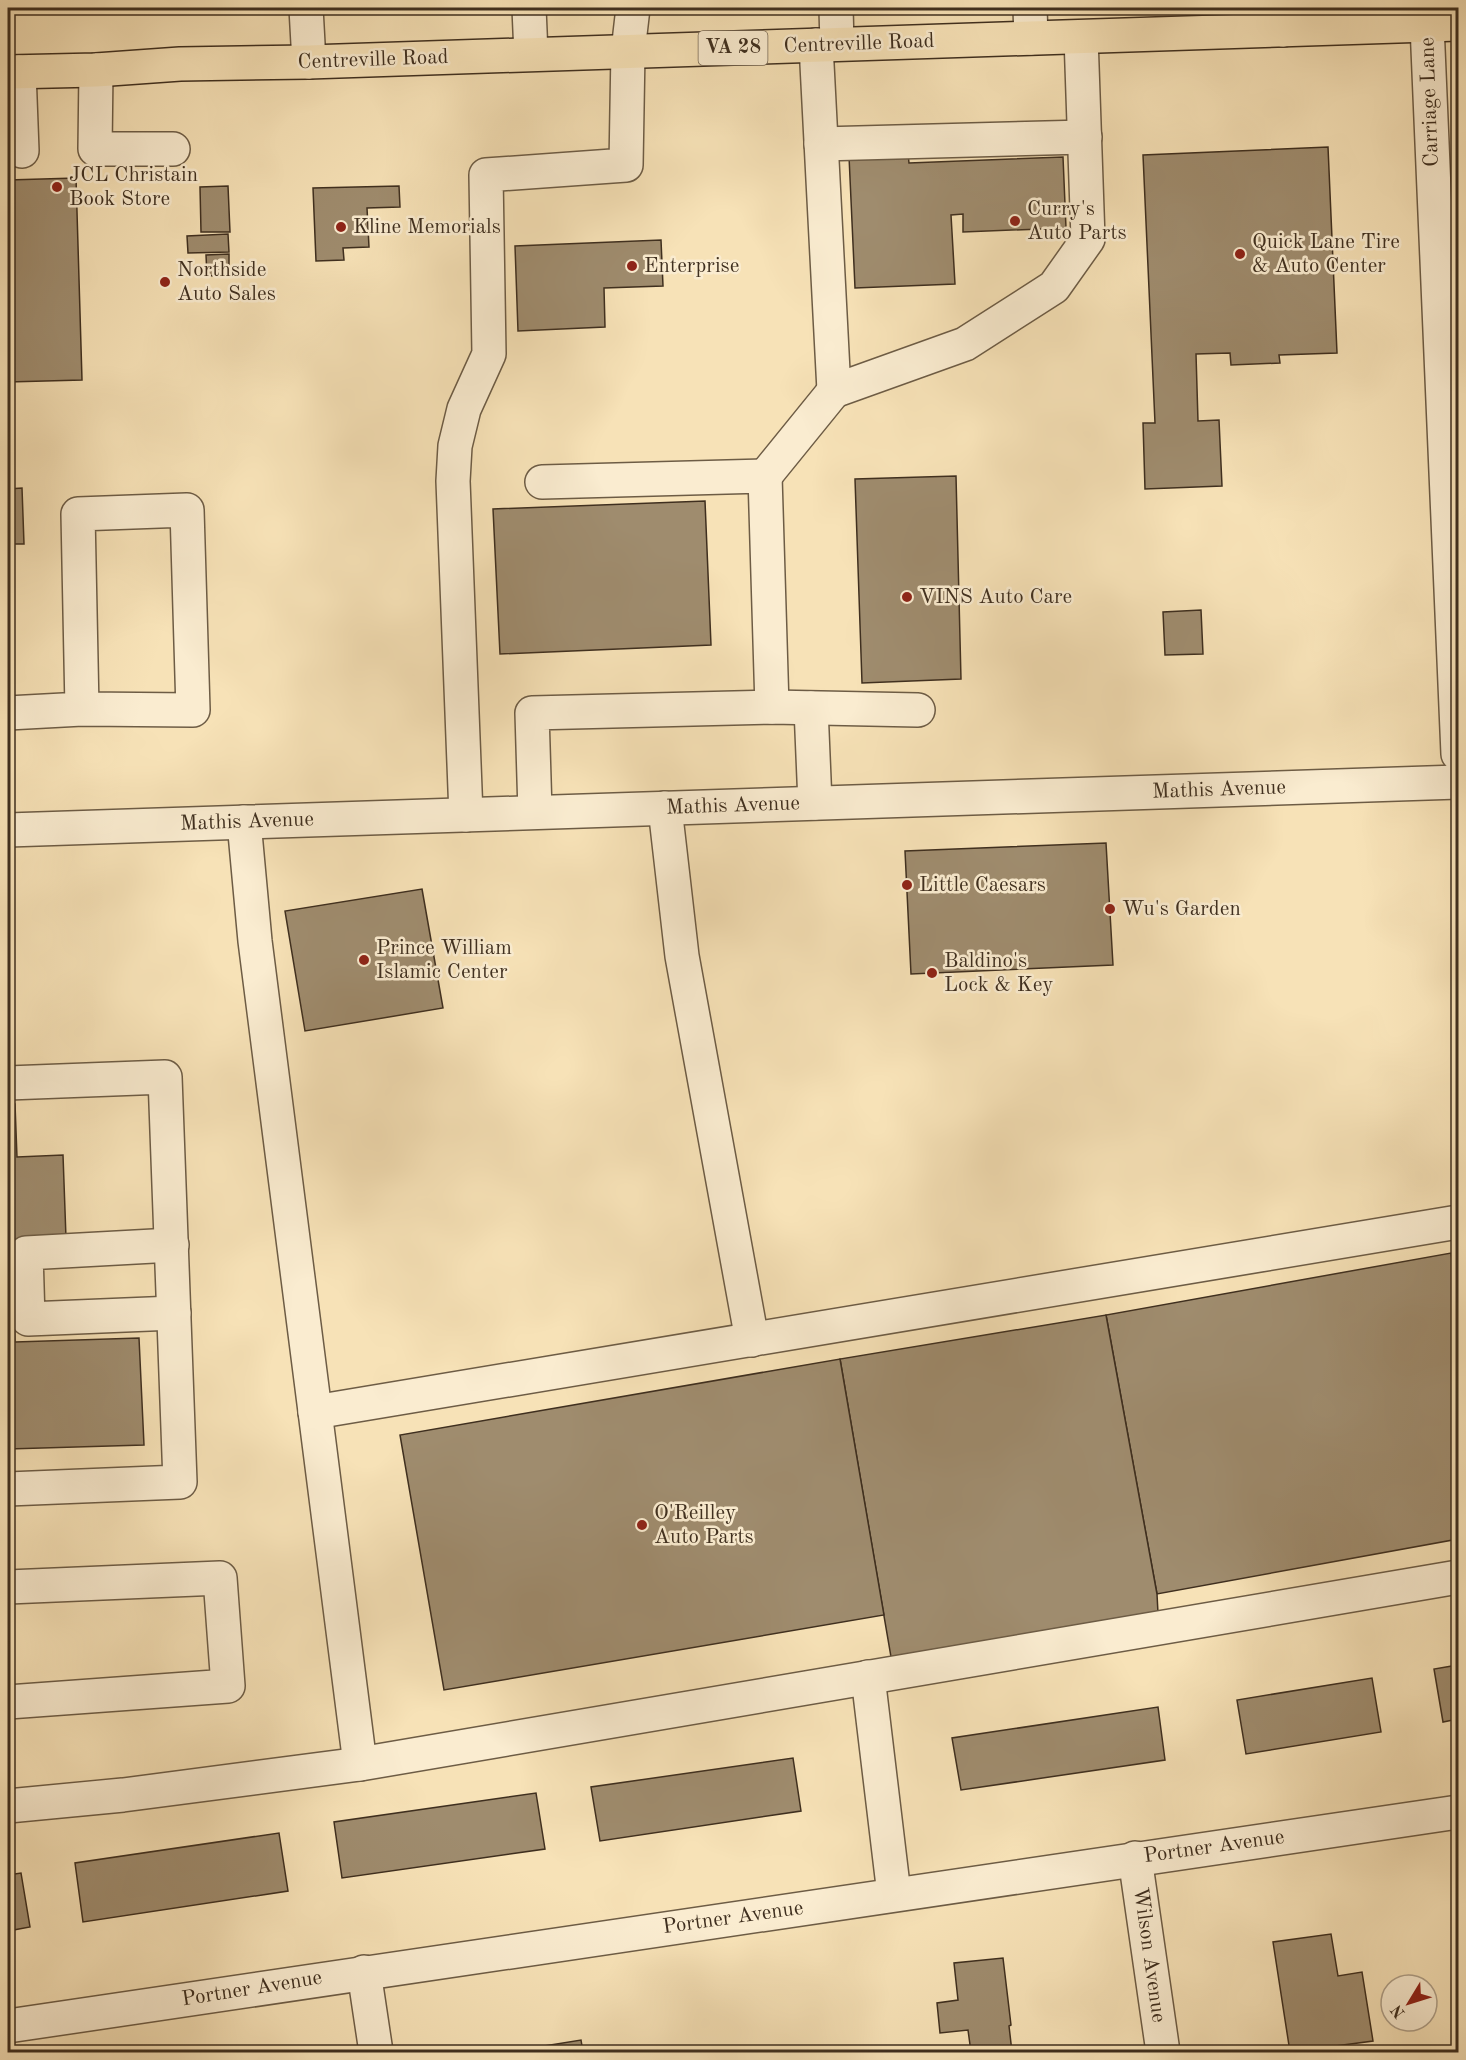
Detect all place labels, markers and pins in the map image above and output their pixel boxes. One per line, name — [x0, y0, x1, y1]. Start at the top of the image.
place label: JCL Christain Book Store — [69, 165, 198, 210]
marker: JCL Christain Book Store — [50, 180, 64, 194]
place label: Curry's Auto Parts — [1027, 199, 1127, 244]
marker: Curry's Auto Parts — [1008, 214, 1022, 228]
place label: Kline Memorials — [353, 217, 501, 238]
marker: Kline Memorials — [334, 220, 348, 234]
place label: Quick Lane Tire & Auto Center — [1252, 232, 1400, 277]
marker: Quick Lane Tire & Auto Center — [1233, 247, 1247, 261]
place label: Enterprise — [644, 256, 739, 277]
marker: Enterprise — [625, 259, 639, 273]
place label: Northside Auto Sales — [177, 260, 276, 305]
marker: Northside Auto Sales — [158, 275, 172, 289]
place label: VINS Auto Care — [919, 587, 1072, 608]
marker: VINS Auto Care — [900, 590, 914, 604]
place label: Little Caesars — [919, 875, 1046, 896]
marker: Little Caesars — [900, 878, 914, 892]
place label: Wu's Garden — [1122, 899, 1241, 920]
marker: Wu's Garden — [1103, 902, 1117, 916]
place label: Prince William Islamic Center — [376, 938, 512, 983]
place label: Baldino's Lock & Key — [944, 951, 1054, 996]
marker: Prince William Islamic Center — [357, 953, 371, 967]
marker: Baldino's Lock & Key — [925, 966, 939, 980]
place label: O'Reilley Auto Parts — [654, 1503, 754, 1548]
marker: O'Reilley Auto Parts — [635, 1518, 649, 1532]

